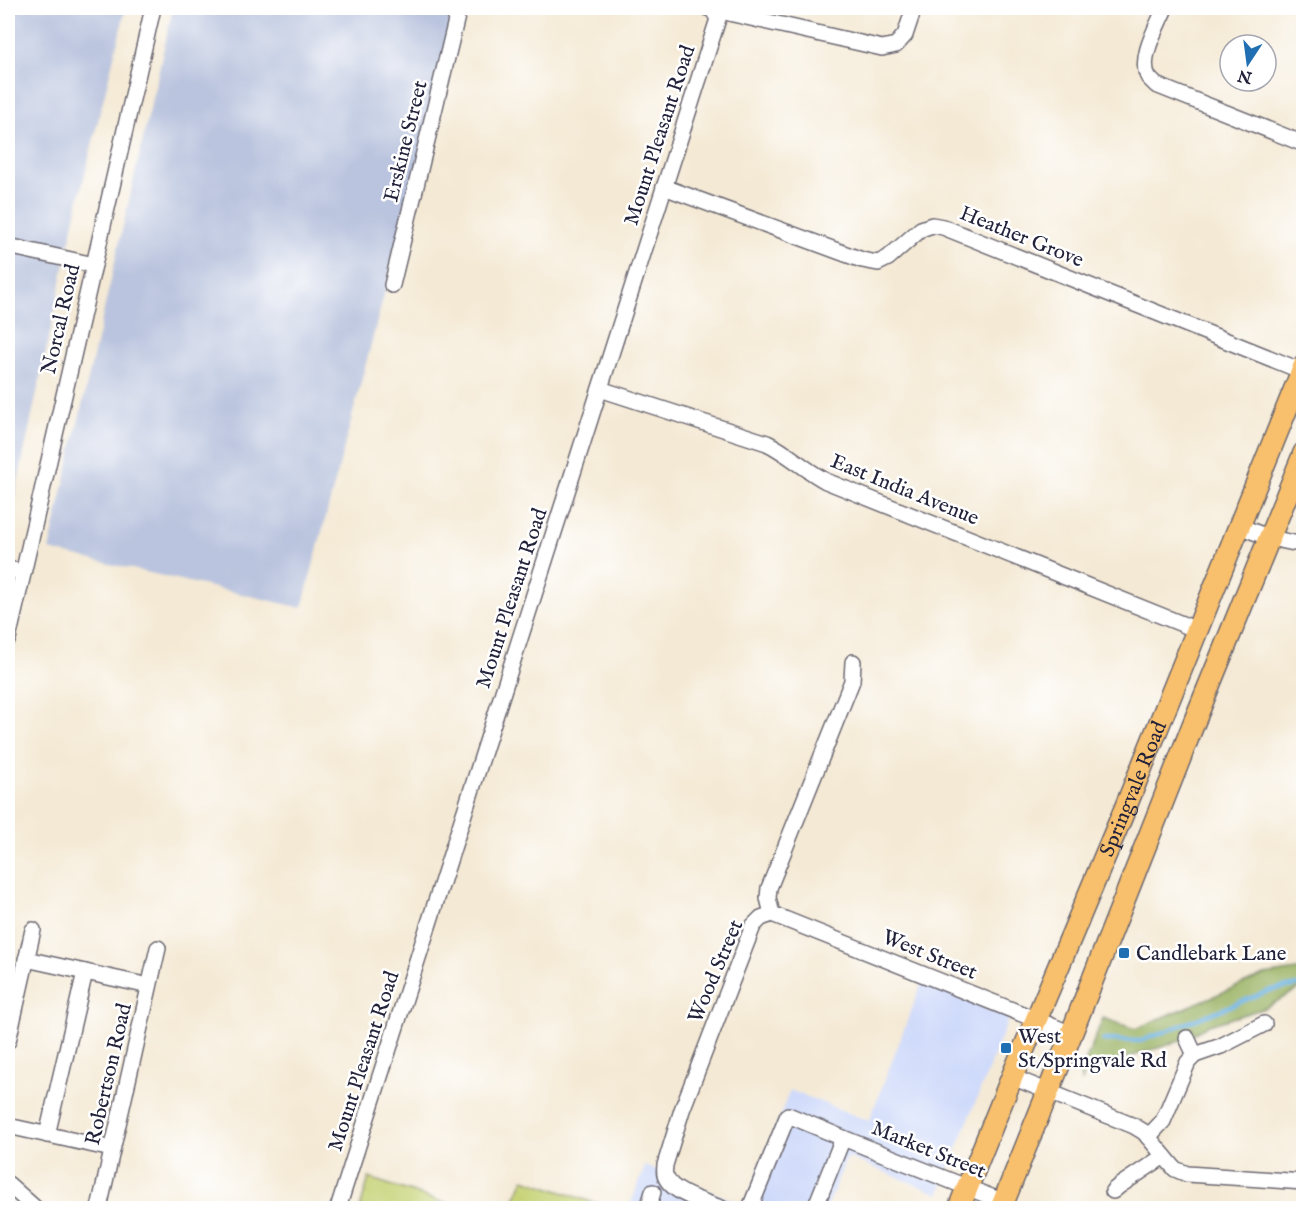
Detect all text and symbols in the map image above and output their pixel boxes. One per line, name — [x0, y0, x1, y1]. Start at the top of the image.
north arrow — [1218, 33, 1278, 93]
street label: Mount Pleasant Road — [619, 41, 703, 229]
text: N — [1236, 64, 1255, 87]
street label: Erskine Street — [378, 78, 435, 205]
street label: Heather Grove — [956, 200, 1088, 275]
street label: Norcal Road — [36, 261, 87, 377]
street label: East India Avenue — [826, 448, 983, 533]
street label: Mount Pleasant Road — [471, 504, 555, 692]
street label: Springvale Road — [1094, 717, 1174, 861]
street label: Wood Street — [683, 916, 750, 1027]
street label: West Street — [878, 924, 981, 987]
place label: Candlebark Lane — [1136, 941, 1287, 968]
marker: Candlebark Lane — [1117, 946, 1131, 960]
street label: Mount Pleasant Road — [323, 967, 407, 1155]
street label: Robertson Road — [80, 1000, 139, 1148]
place label: West St/Springvale Rd — [1018, 1024, 1168, 1075]
marker: West St/Springvale Rd — [999, 1041, 1013, 1055]
street label: Market Street — [867, 1115, 990, 1186]

